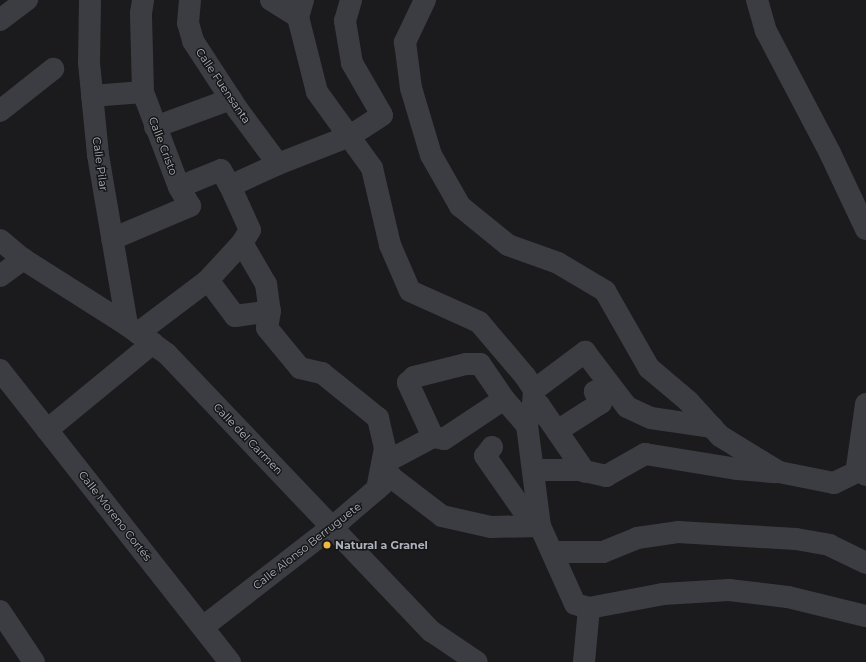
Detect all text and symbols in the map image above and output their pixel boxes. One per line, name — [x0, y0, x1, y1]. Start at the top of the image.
street label: Calle Fuensanta — [193, 46, 253, 126]
street label: Calle Cristo — [146, 115, 180, 177]
street label: Calle Pilar — [90, 136, 110, 192]
street label: Calle del Carmen — [211, 401, 285, 477]
street label: Calle Moreno Cortés — [76, 468, 154, 564]
street label: Calle Alonso Berruguete — [250, 500, 364, 592]
place label: Natural a Granel — [335, 538, 428, 552]
marker: Natural a Granel — [322, 540, 332, 550]

